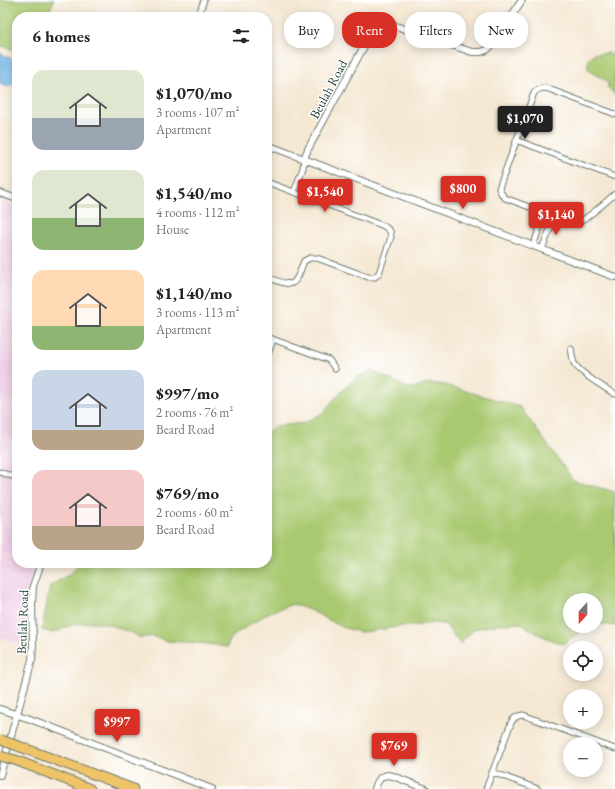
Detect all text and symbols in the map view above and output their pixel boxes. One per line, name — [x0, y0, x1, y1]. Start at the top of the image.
chip: Buy — [284, 12, 334, 48]
chip: Rent — [342, 12, 397, 48]
chip: Filters — [405, 12, 466, 48]
chip: New — [474, 12, 528, 48]
text: 6 homes — [32, 25, 90, 47]
icon: filters — [230, 25, 252, 47]
street label: Beulah Road — [306, 56, 351, 122]
text: $1,070/mo — [156, 82, 232, 104]
icon: home — [64, 86, 112, 134]
text: 3 rooms · 107 m² — [156, 104, 240, 121]
pin: $1,070 — [492, 106, 558, 140]
text: $1,070 — [507, 110, 543, 127]
text: Apartment — [156, 121, 211, 138]
pin: $800 — [439, 176, 487, 210]
pin: $1,540 — [292, 179, 358, 213]
text: $800 — [450, 180, 476, 197]
text: $1,540/mo — [156, 182, 232, 204]
text: $1,540 — [307, 183, 343, 200]
icon: home — [64, 186, 112, 234]
pin: $1,140 — [523, 202, 589, 236]
text: 4 rooms · 112 m² — [156, 204, 240, 221]
text: $1,140 — [538, 206, 574, 223]
text: House — [156, 221, 189, 238]
text: $1,140/mo — [156, 282, 232, 304]
icon: home — [64, 286, 112, 334]
text: 3 rooms · 113 m² — [156, 304, 240, 321]
text: Apartment — [156, 321, 211, 338]
text: $997/mo — [156, 382, 219, 404]
icon: home — [64, 386, 112, 434]
text: 2 rooms · 76 m² — [156, 404, 233, 421]
text: Beard Road — [156, 421, 215, 438]
text: $769/mo — [156, 482, 219, 504]
icon: home — [64, 486, 112, 534]
text: 2 rooms · 60 m² — [156, 504, 233, 521]
text: Beard Road — [156, 521, 215, 538]
street label: Beulah Road — [13, 589, 32, 654]
north arrow — [563, 593, 603, 633]
map controls — [563, 593, 603, 777]
button: locate — [563, 641, 603, 681]
button: + — [563, 689, 603, 729]
pin: $997 — [93, 709, 141, 743]
text: $997 — [104, 713, 130, 730]
pin: $769 — [370, 733, 418, 767]
text: $769 — [381, 737, 407, 754]
button: − — [563, 737, 603, 777]

